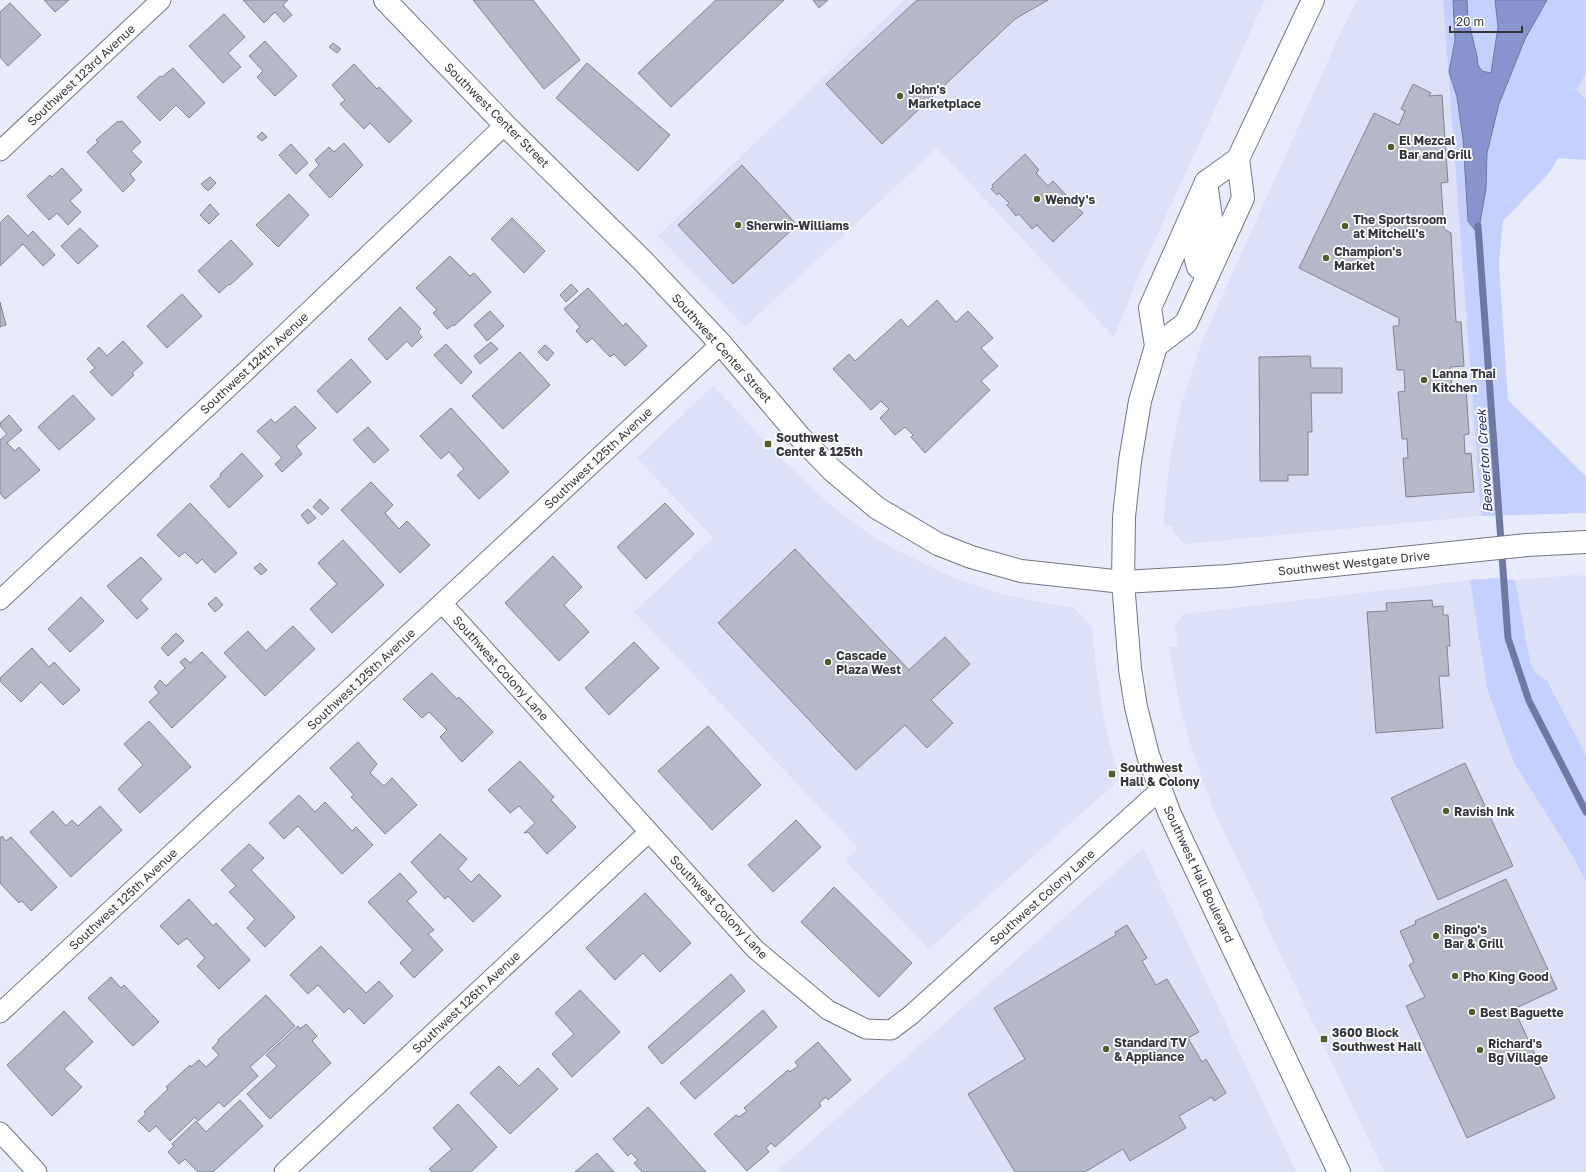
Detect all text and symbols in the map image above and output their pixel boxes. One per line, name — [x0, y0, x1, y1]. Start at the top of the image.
scale bar — [1450, 8, 1522, 34]
text: 20 m — [1456, 14, 1484, 29]
street label: Southwest 123rd Avenue — [24, 21, 138, 129]
street label: Southwest Center Street — [441, 59, 553, 171]
place label: John's Marketplace — [908, 82, 981, 111]
marker: John's Marketplace — [895, 91, 905, 101]
place label: El Mezcal Bar and Grill — [1399, 133, 1472, 162]
marker: El Mezcal Bar and Grill — [1386, 142, 1396, 152]
place label: Wendy's — [1045, 192, 1096, 207]
marker: Wendy's — [1032, 194, 1042, 204]
place label: The Sportsroom at Mitchell's — [1353, 212, 1447, 241]
place label: Sherwin-Williams — [746, 218, 849, 233]
marker: Sherwin-Williams — [733, 220, 743, 230]
marker: The Sportsroom at Mitchell's — [1340, 221, 1350, 231]
place label: Champion's Market — [1334, 244, 1402, 273]
marker: Champion's Market — [1321, 253, 1331, 263]
street label: Southwest Center Street — [669, 290, 775, 406]
street label: Southwest 124th Avenue — [197, 309, 311, 417]
place label: Lanna Thai Kitchen — [1432, 366, 1496, 395]
marker: Lanna Thai Kitchen — [1419, 375, 1429, 385]
street label: Southwest 125th Avenue — [541, 404, 655, 512]
water label: Beaverton Creek — [1472, 407, 1496, 513]
place label: Southwest Center & 125th — [776, 430, 863, 459]
marker: Southwest Center & 125th — [763, 439, 773, 449]
street label: Southwest Westgate Drive — [1277, 548, 1431, 578]
street label: Southwest Colony Lane — [450, 612, 552, 724]
street label: Southwest 125th Avenue — [304, 625, 418, 733]
place label: Cascade Plaza West — [836, 648, 901, 677]
marker: Cascade Plaza West — [823, 657, 833, 667]
place label: Southwest Hall & Colony — [1120, 760, 1201, 789]
marker: Southwest Hall & Colony — [1107, 769, 1117, 779]
street label: Southwest Hall Boulevard — [1161, 803, 1237, 945]
place label: Ravish Ink — [1454, 804, 1515, 819]
marker: Ravish Ink — [1441, 806, 1451, 816]
street label: Southwest 125th Avenue — [66, 845, 180, 953]
street label: Southwest Colony Lane — [986, 846, 1098, 948]
street label: Southwest Colony Lane — [667, 852, 771, 962]
place label: Ringo's Bar & Grill — [1444, 922, 1503, 951]
marker: Ringo's Bar & Grill — [1431, 931, 1441, 941]
street label: Southwest 126th Avenue — [409, 948, 523, 1056]
place label: Pho King Good — [1463, 969, 1549, 984]
marker: Pho King Good — [1450, 971, 1460, 981]
place label: Best Baguette — [1480, 1005, 1564, 1020]
marker: Best Baguette — [1467, 1007, 1477, 1017]
place label: 3600 Block Southwest Hall — [1332, 1025, 1422, 1054]
marker: 3600 Block Southwest Hall — [1319, 1034, 1329, 1044]
place label: Standard TV & Appliance — [1114, 1035, 1187, 1064]
place label: Richard's Bg Village — [1488, 1036, 1548, 1065]
marker: Standard TV & Appliance — [1101, 1044, 1111, 1054]
marker: Richard's Bg Village — [1475, 1045, 1485, 1055]

